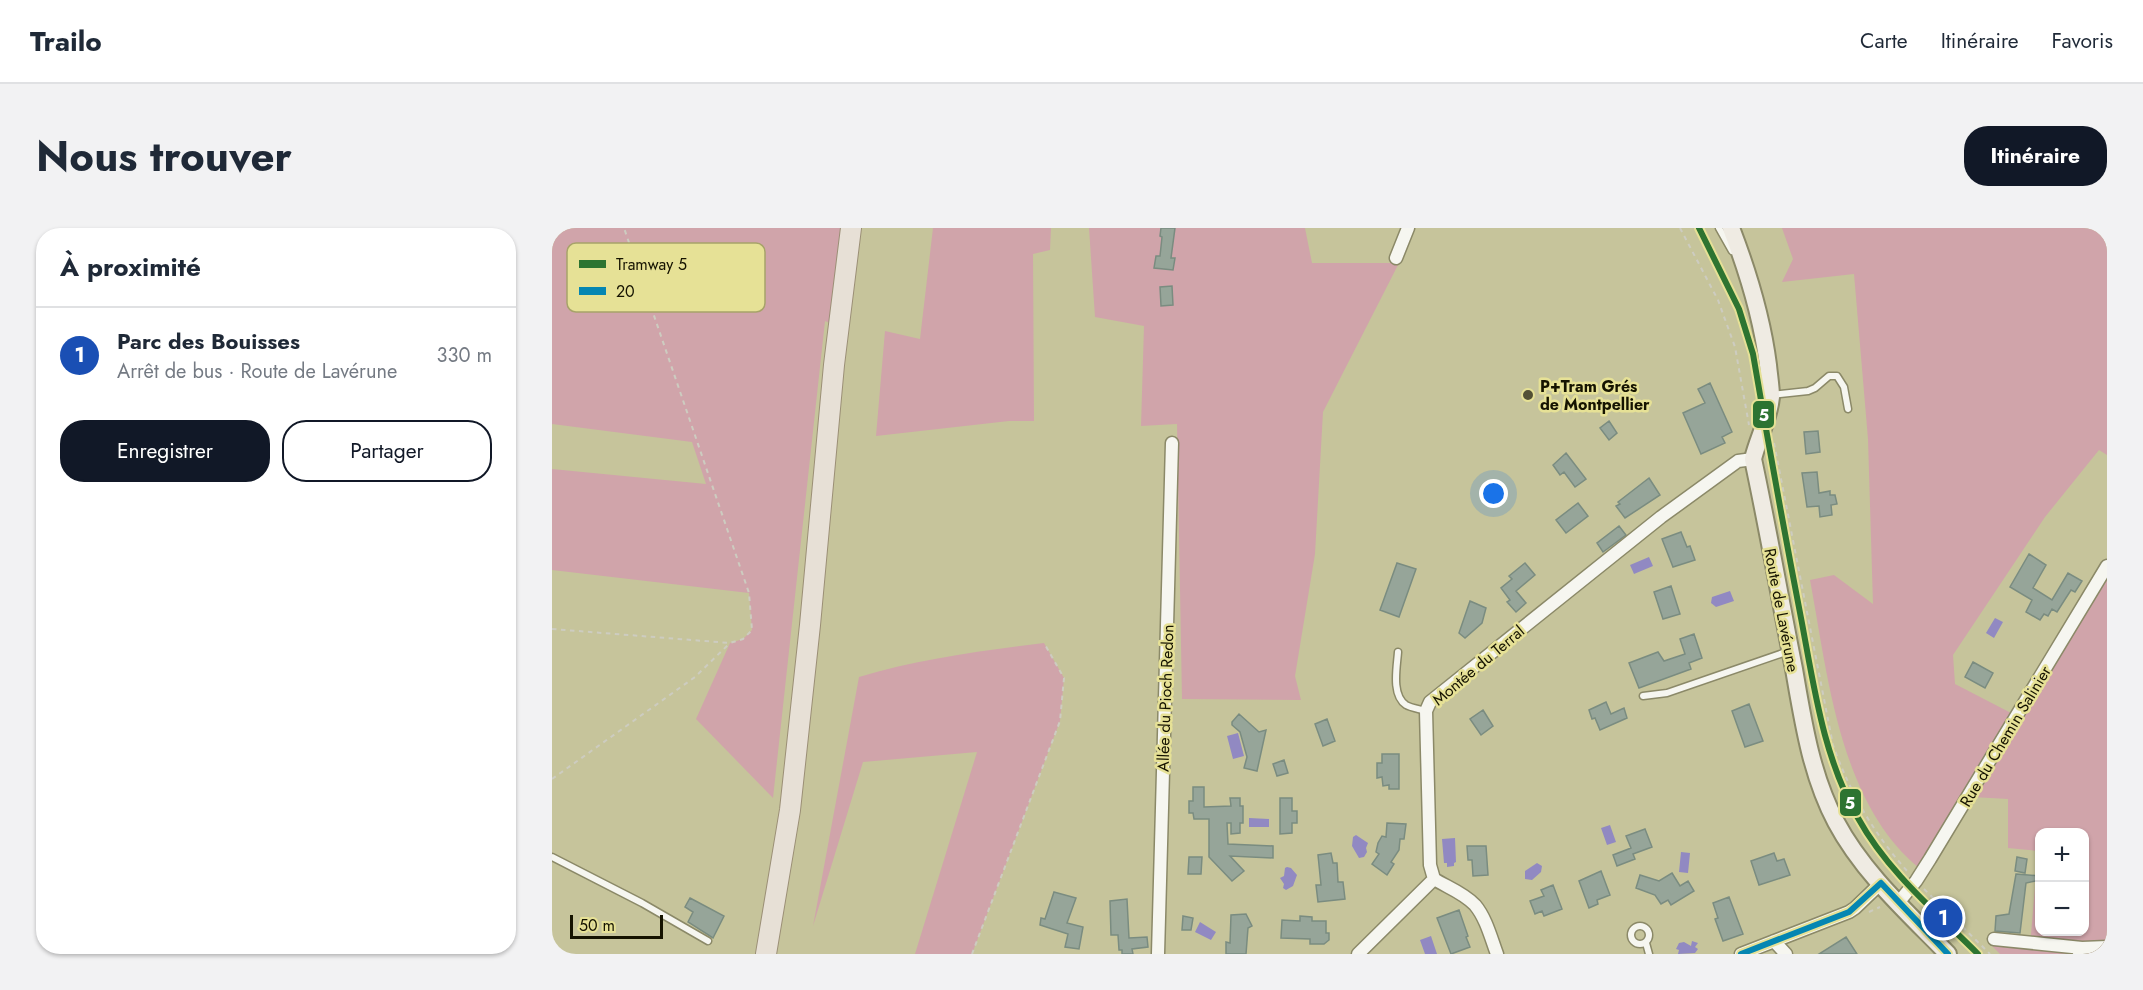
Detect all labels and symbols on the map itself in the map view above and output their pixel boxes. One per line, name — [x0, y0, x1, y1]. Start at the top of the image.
legend — [567, 243, 765, 312]
text: Tramway 5 — [616, 253, 687, 276]
text: 20 — [616, 280, 635, 303]
place label: P+Tram Grés de Montpellier — [1540, 375, 1650, 416]
marker: P+Tram Grés de Montpellier — [1521, 388, 1535, 402]
line badge: 5 — [1752, 400, 1775, 429]
text: 5 — [1759, 404, 1769, 427]
your location — [1479, 479, 1508, 508]
street label: Route de Lavérune — [1758, 546, 1805, 674]
street label: Montée du Terral — [1427, 620, 1529, 711]
street label: Allée du Pioch Redon — [1151, 624, 1180, 772]
street label: Rue du Chemin Salinier — [1954, 661, 2057, 811]
line badge: 5 — [1839, 788, 1862, 817]
text: 5 — [1845, 792, 1855, 815]
pin: 1 — [1924, 896, 1962, 940]
scale bar — [570, 912, 663, 940]

